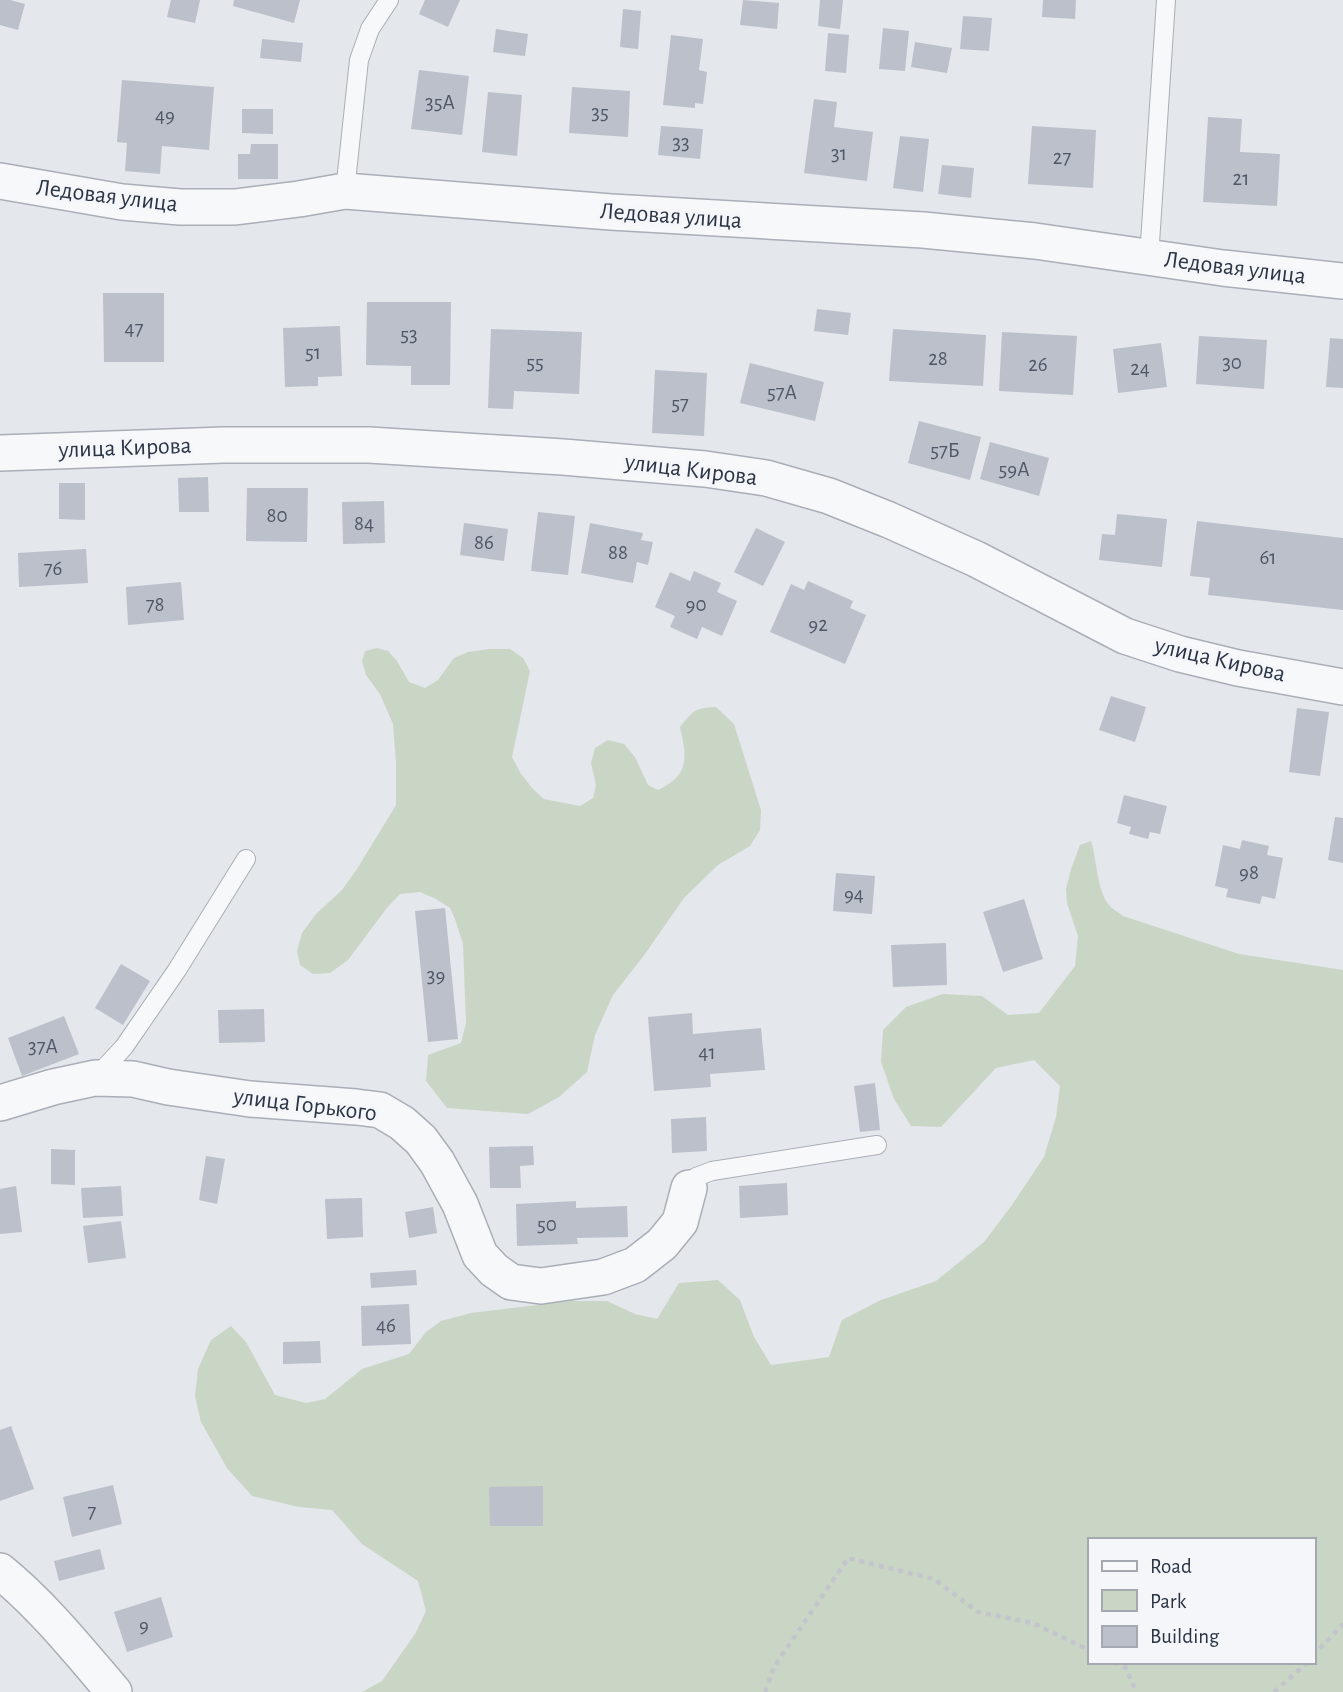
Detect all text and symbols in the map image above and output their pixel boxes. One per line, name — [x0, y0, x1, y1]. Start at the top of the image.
house number: 35А — [425, 92, 455, 113]
house number: 35 — [591, 102, 609, 123]
house number: 49 — [155, 105, 175, 126]
house number: 33 — [672, 132, 690, 153]
house number: 31 — [831, 143, 847, 164]
house number: 27 — [1053, 147, 1071, 168]
house number: 21 — [1233, 168, 1249, 189]
street label: Ледовая улица — [35, 175, 179, 217]
street label: Ледовая улица — [599, 199, 743, 233]
street label: Ледовая улица — [1163, 247, 1307, 289]
house number: 47 — [125, 318, 144, 339]
house number: 53 — [400, 324, 418, 345]
house number: 51 — [305, 342, 321, 363]
house number: 28 — [928, 348, 948, 369]
house number: 55 — [526, 352, 544, 373]
house number: 30 — [1222, 352, 1242, 373]
house number: 26 — [1028, 354, 1048, 375]
house number: 24 — [1130, 358, 1150, 379]
house number: 57А — [767, 382, 797, 403]
house number: 57 — [671, 393, 689, 414]
street label: улица Кирова — [57, 434, 192, 462]
house number: 57Б — [930, 440, 960, 461]
street label: улица Кирова — [622, 450, 759, 490]
house number: 59А — [999, 459, 1030, 480]
house number: 80 — [266, 505, 288, 526]
house number: 84 — [354, 513, 374, 534]
house number: 86 — [474, 532, 494, 553]
house number: 88 — [608, 542, 628, 563]
house number: 61 — [1259, 547, 1277, 568]
house number: 76 — [44, 558, 62, 579]
house number: 78 — [146, 594, 164, 615]
house number: 90 — [686, 594, 706, 615]
house number: 92 — [808, 614, 828, 635]
street label: улица Кирова — [1151, 633, 1288, 687]
house number: 98 — [1239, 862, 1259, 883]
house number: 94 — [844, 884, 864, 905]
house number: 39 — [427, 965, 445, 986]
house number: 37А — [28, 1036, 58, 1057]
house number: 41 — [698, 1042, 716, 1063]
street label: улица Горького — [231, 1084, 378, 1126]
house number: 50 — [537, 1214, 557, 1235]
house number: 46 — [376, 1315, 396, 1336]
house number: 7 — [88, 1501, 97, 1522]
legend — [1088, 1538, 1315, 1664]
text: Road — [1150, 1556, 1192, 1577]
text: Park — [1150, 1591, 1187, 1612]
house number: 9 — [139, 1615, 149, 1636]
text: Building — [1150, 1626, 1220, 1647]

